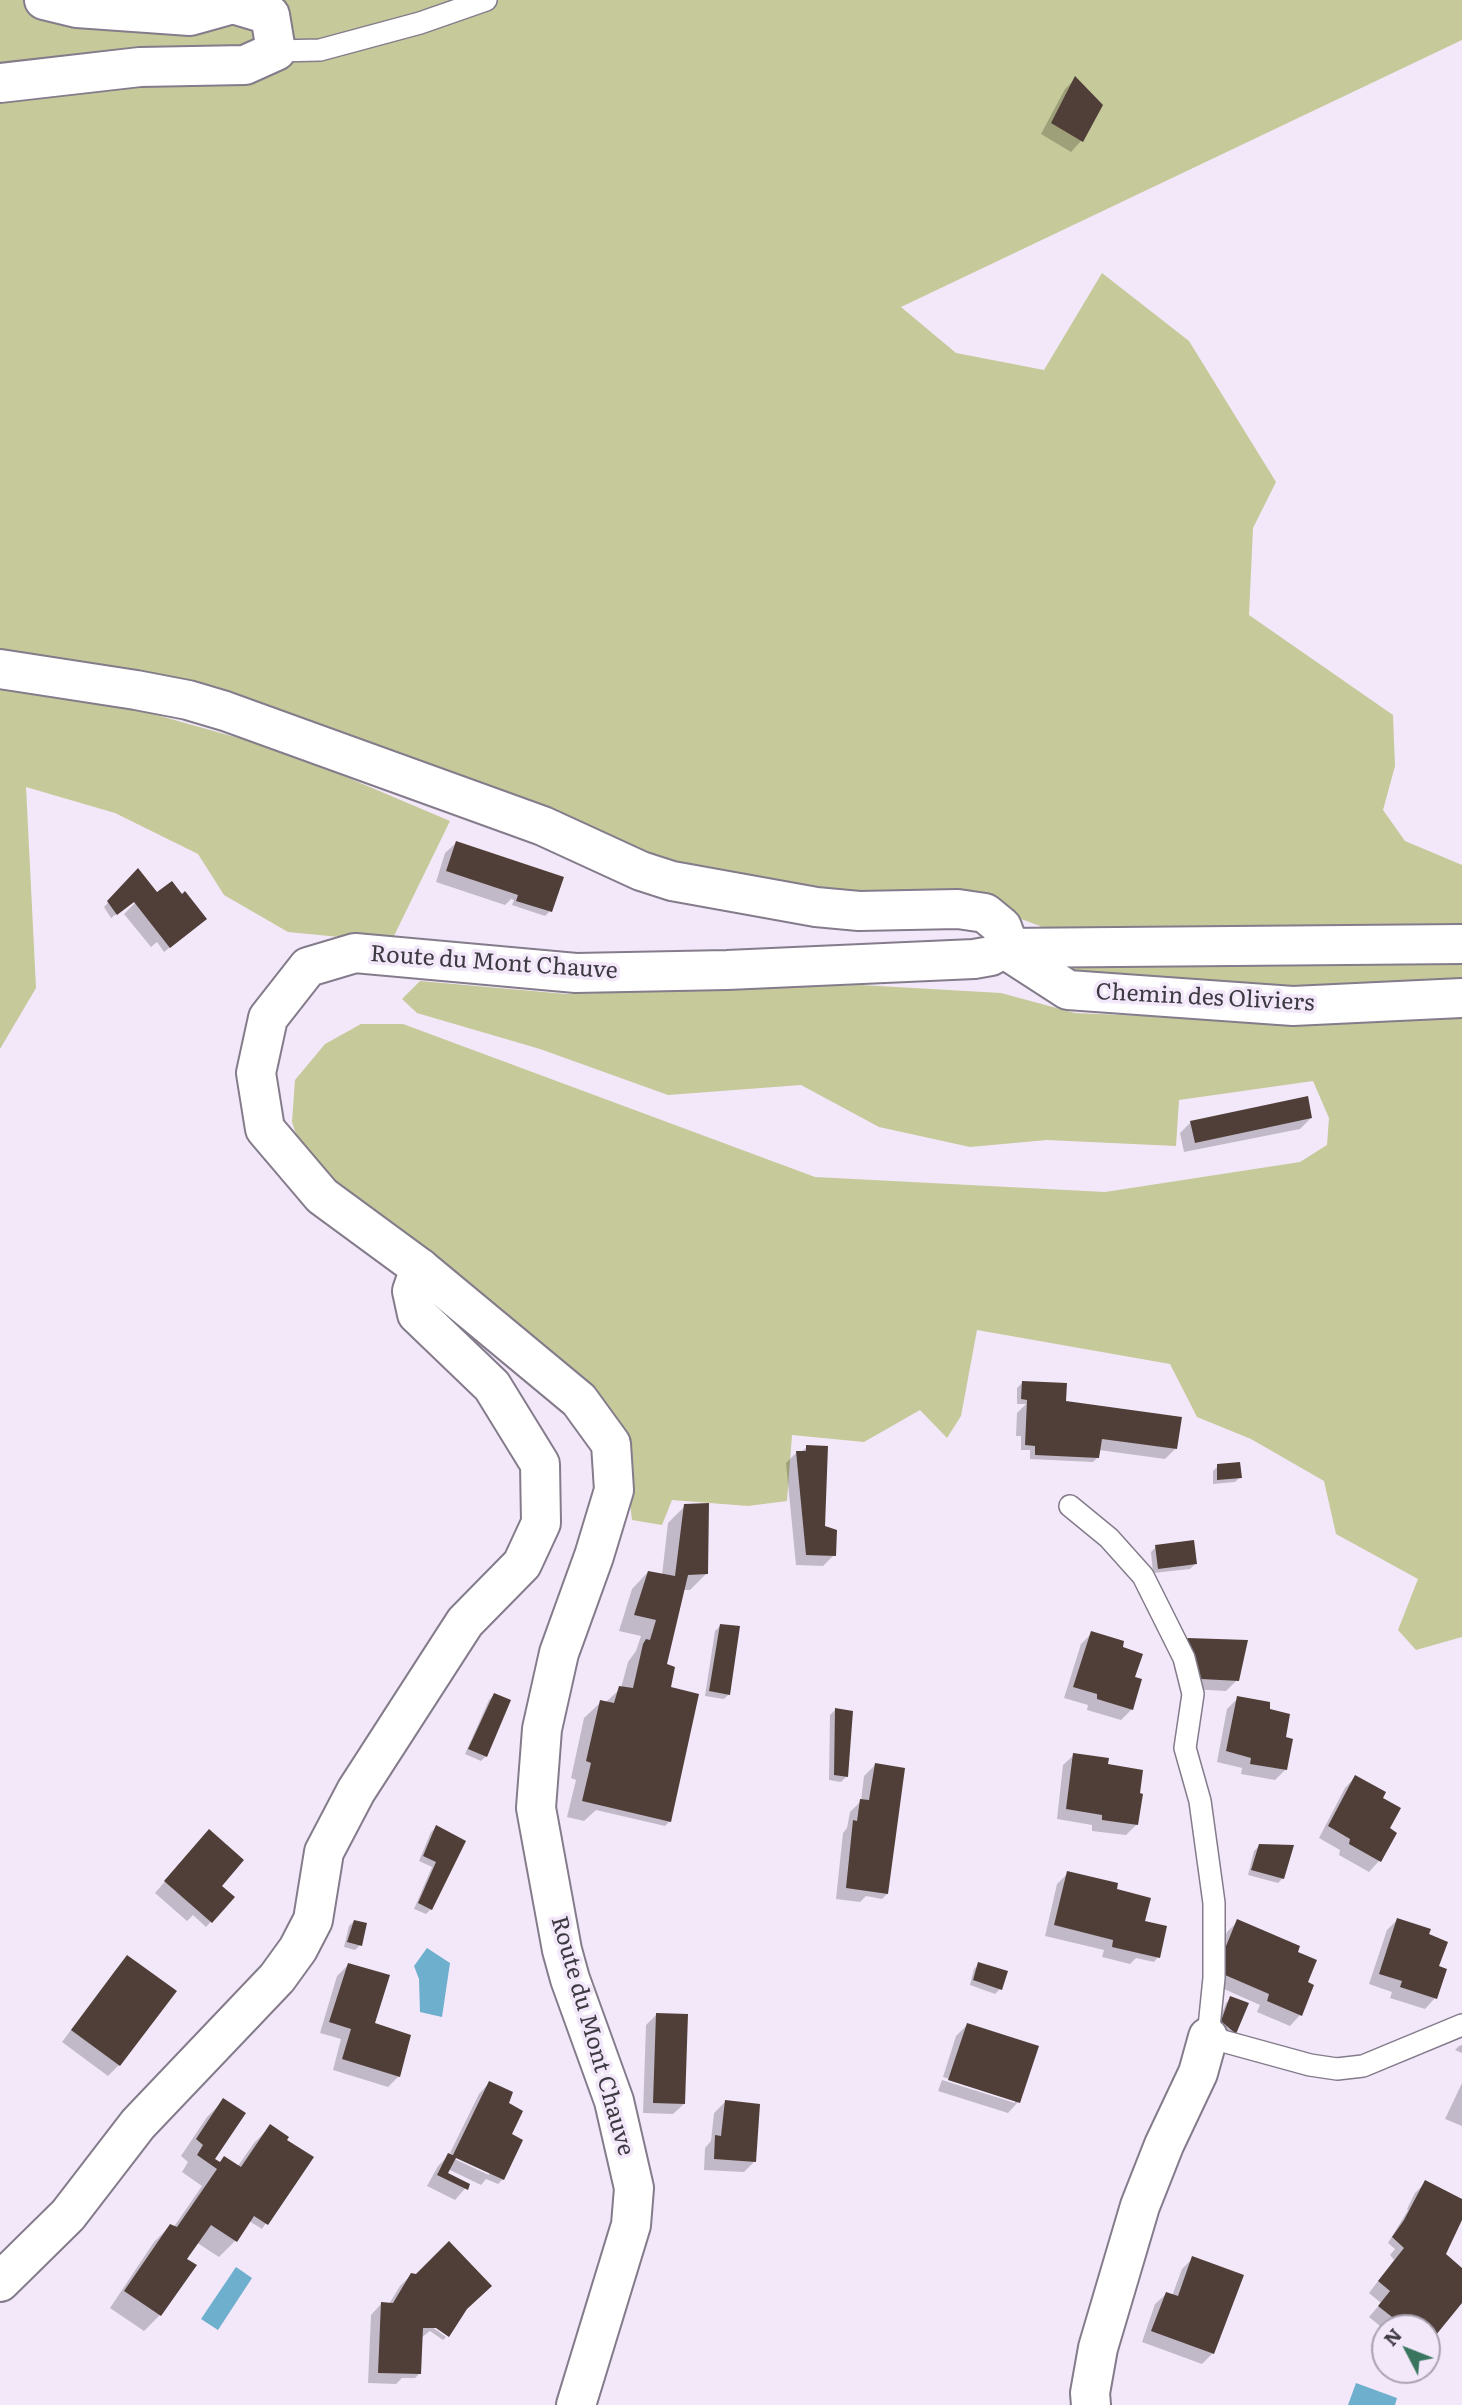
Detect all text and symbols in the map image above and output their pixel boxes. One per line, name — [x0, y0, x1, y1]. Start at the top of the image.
street label: Route du Mont Chauve — [369, 941, 619, 985]
street label: Chemin des Oliviers — [1095, 978, 1315, 1018]
street label: Route du Mont Chauve — [545, 1913, 639, 2159]
north arrow — [1371, 2314, 1441, 2384]
text: N — [1376, 2321, 1408, 2352]

